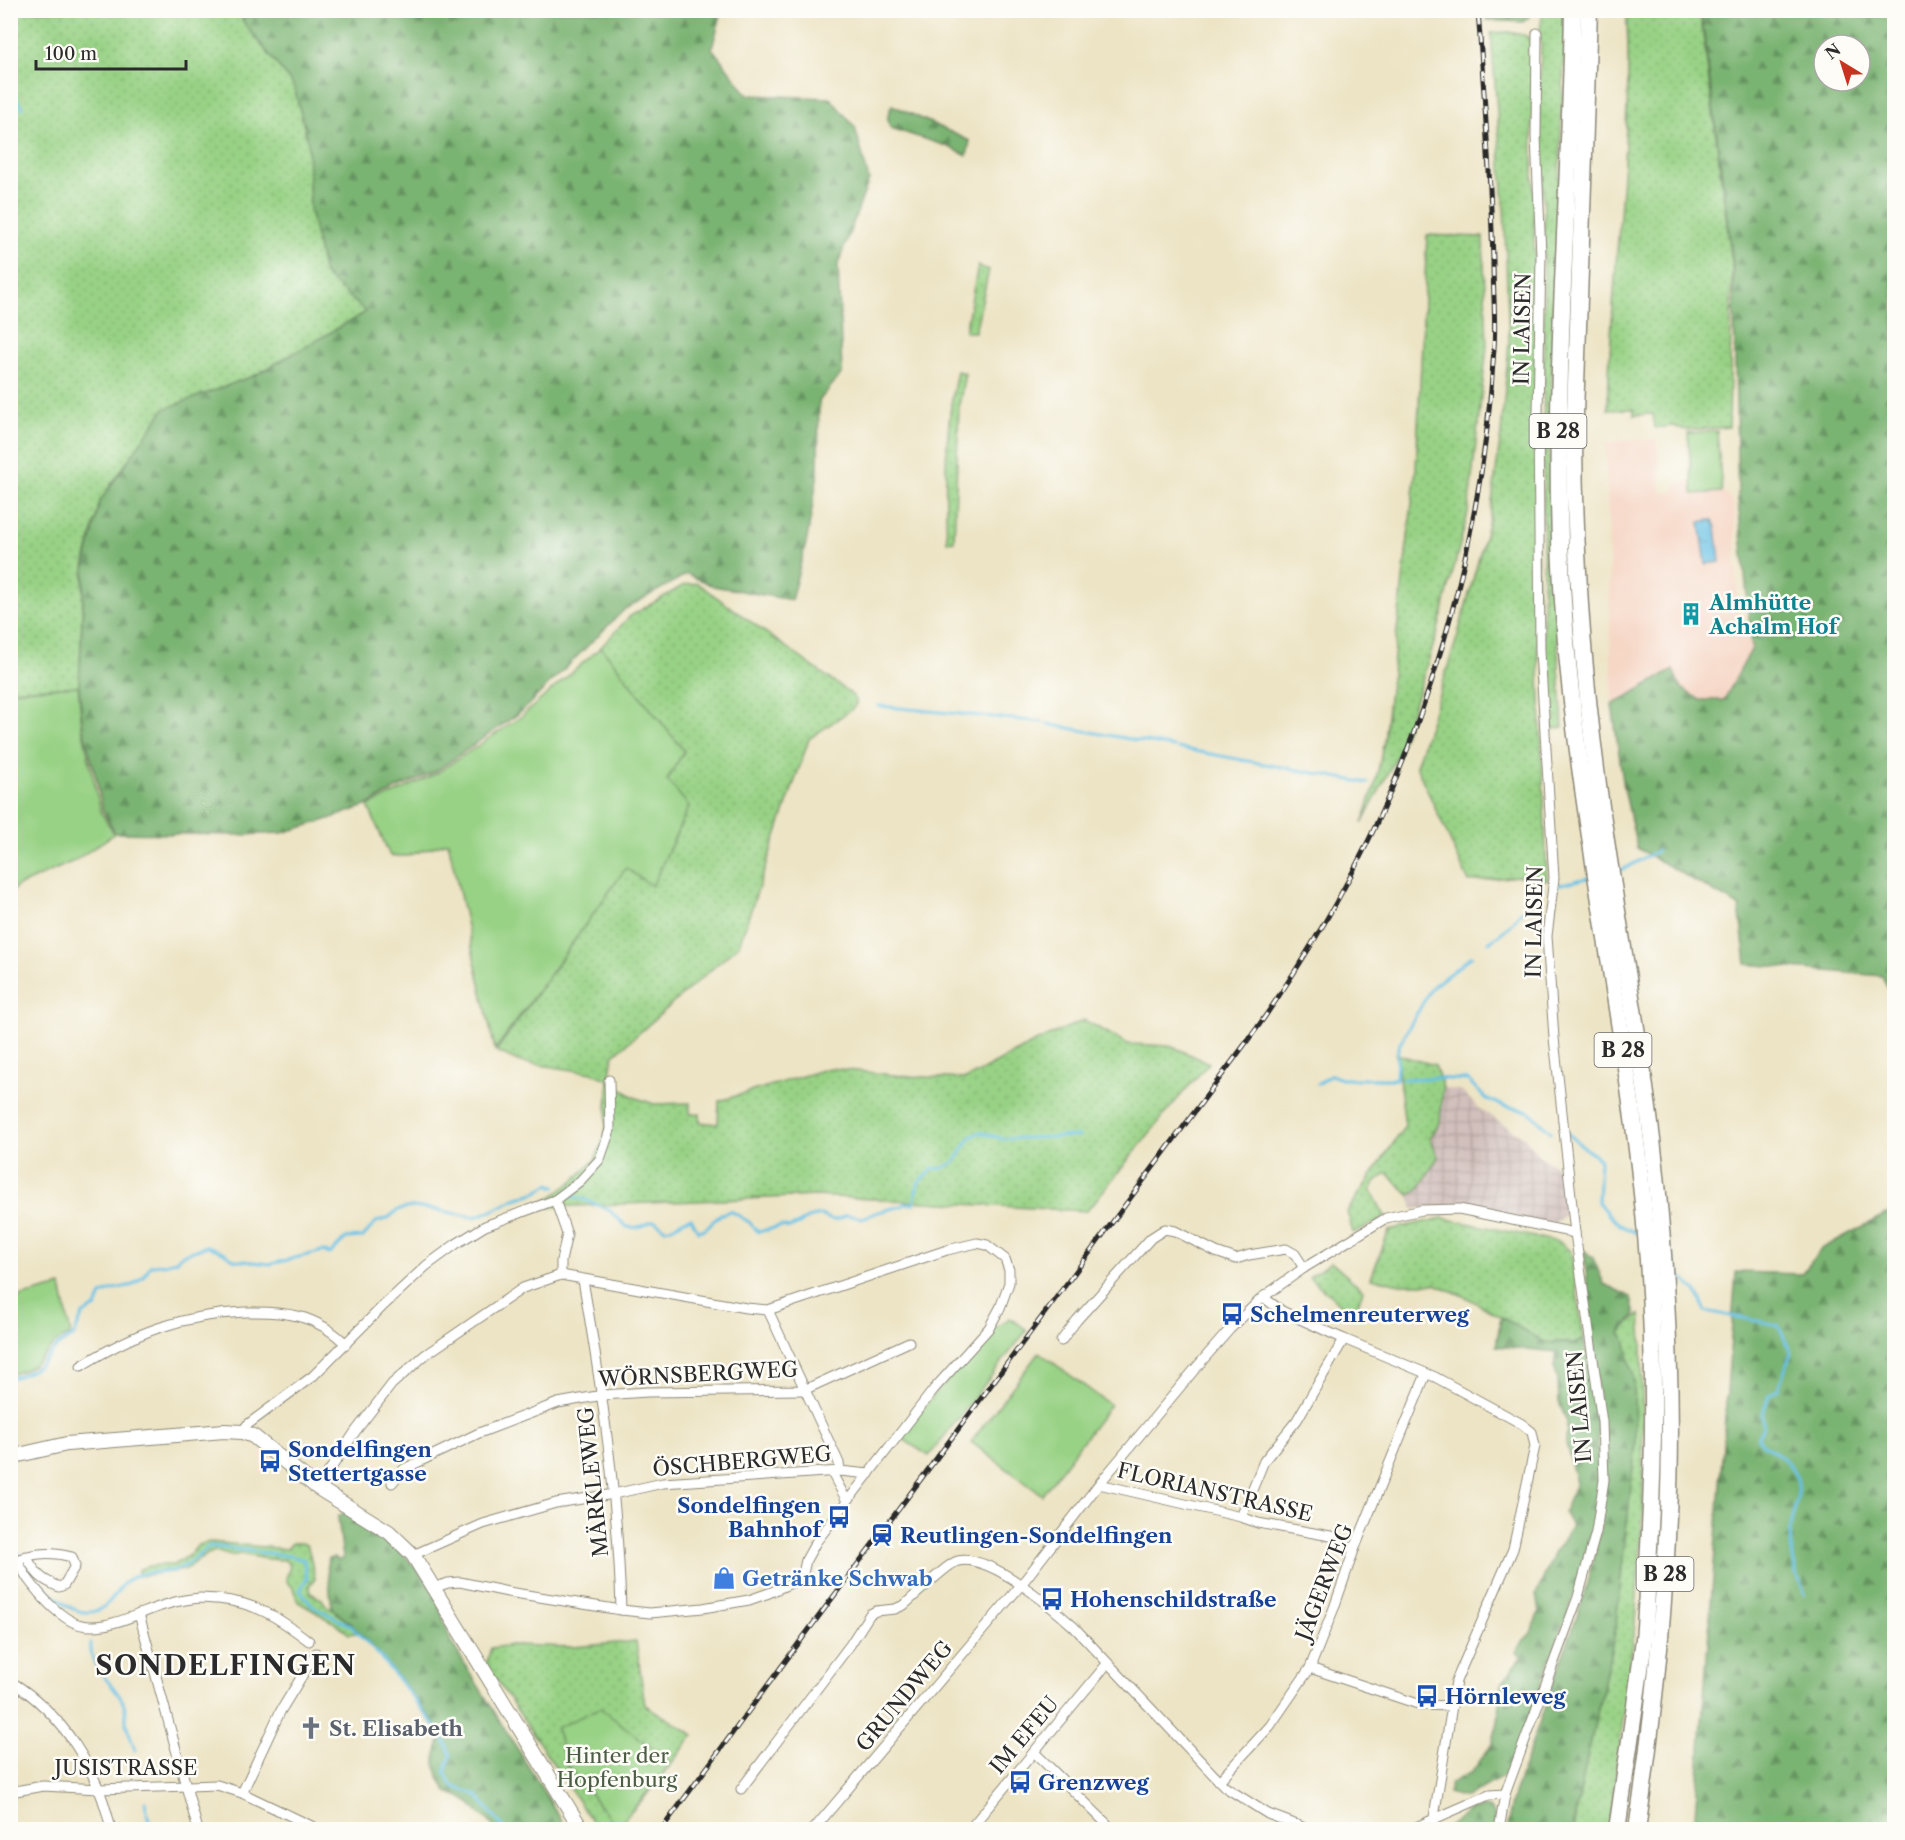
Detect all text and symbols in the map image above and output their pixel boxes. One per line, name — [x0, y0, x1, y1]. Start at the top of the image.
scale bar — [36, 33, 186, 71]
north arrow — [1812, 33, 1872, 93]
text: N — [1821, 39, 1844, 63]
text: 100 m — [45, 43, 97, 65]
street label: IN LAISEN — [1509, 273, 1535, 385]
road number: B 28 — [1530, 414, 1586, 448]
place label: Almhütte Achalm Hof — [1708, 590, 1841, 639]
building icon: Almhütte Achalm Hof — [1678, 601, 1704, 627]
street label: IN LAISEN — [1521, 866, 1547, 978]
road number: B 28 — [1594, 1033, 1652, 1067]
bus stop icon: Schelmenreuterweg — [1219, 1301, 1245, 1327]
place label: Schelmenreuterweg — [1250, 1302, 1470, 1327]
street label: IN LAISEN — [1562, 1350, 1596, 1464]
street label: WÖRNSBERGWEG — [596, 1356, 799, 1392]
street label: MÄRKLEWEG — [573, 1405, 613, 1558]
place label: Sondelfingen Stettertgasse — [288, 1437, 433, 1486]
street label: ÖSCHBERGWEG — [651, 1441, 833, 1481]
bus stop icon: Sondelfingen Stettertgasse — [257, 1448, 283, 1474]
street label: FLORIANSTRASSE — [1115, 1457, 1315, 1527]
place label: Sondelfingen Bahnhof — [677, 1493, 824, 1542]
bus stop icon: Sondelfingen Bahnhof — [826, 1504, 852, 1530]
street label: JÄGERWEG — [1289, 1520, 1358, 1647]
station icon: Reutlingen-Sondelfingen — [869, 1522, 895, 1548]
place label: Reutlingen-Sondelfingen — [900, 1523, 1173, 1548]
road number: B 28 — [1636, 1557, 1694, 1591]
shop icon: Getränke Schwab — [711, 1565, 737, 1591]
place label: Getränke Schwab — [742, 1566, 933, 1591]
bus stop icon: Hohenschildstraße — [1039, 1586, 1065, 1612]
place label: Hohenschildstraße — [1070, 1587, 1277, 1612]
street label: GRUNDWEG — [851, 1636, 957, 1756]
district label: SONDELFINGEN — [95, 1649, 357, 1682]
bus stop icon: Hörnleweg — [1414, 1683, 1440, 1709]
place label: Hörnleweg — [1445, 1684, 1566, 1709]
street label: IM EFEU — [984, 1691, 1064, 1779]
church icon: St. Elisabeth — [298, 1715, 324, 1741]
place label: St. Elisabeth — [329, 1716, 464, 1741]
park label: Hinter der Hopfenburg — [557, 1743, 678, 1792]
street label: JUSISTRASSE — [51, 1755, 198, 1780]
bus stop icon: Grenzweg — [1007, 1769, 1033, 1795]
place label: Grenzweg — [1038, 1770, 1150, 1795]

